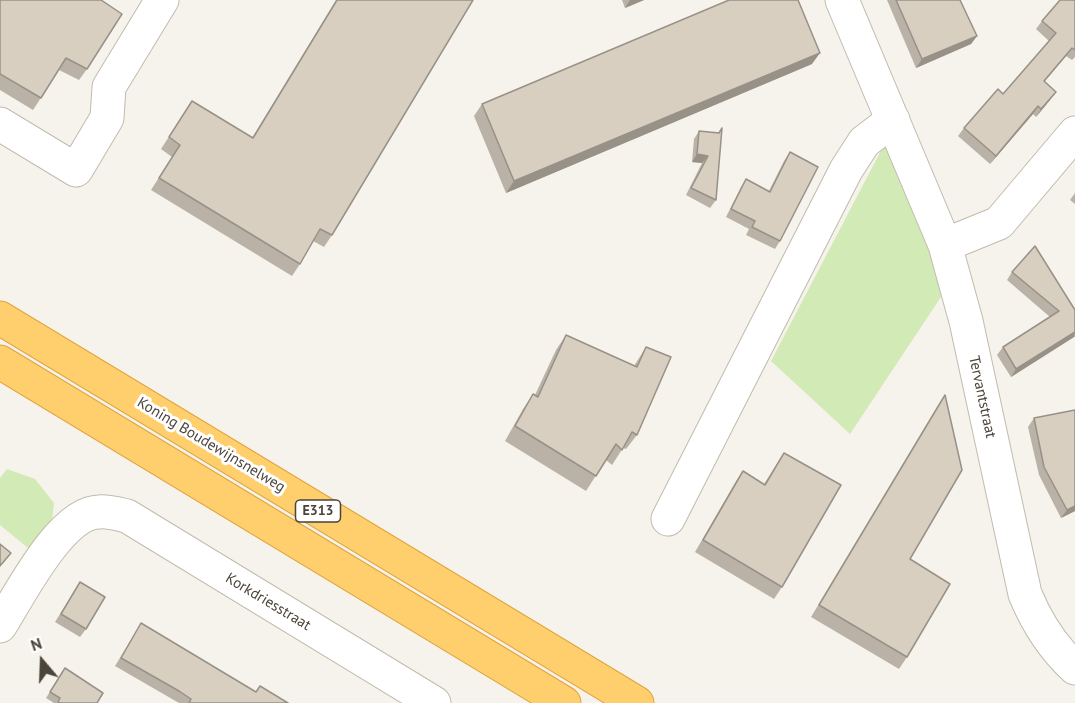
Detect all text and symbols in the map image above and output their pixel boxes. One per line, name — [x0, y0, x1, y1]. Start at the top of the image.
street label: Tervantstraat — [965, 354, 999, 440]
street label: Koning Boudewijnsnelweg — [134, 394, 288, 496]
road number: E313 — [296, 500, 340, 522]
street label: Korkdriesstraat — [222, 569, 314, 635]
north arrow — [12, 631, 72, 691]
text: N — [28, 633, 44, 655]

